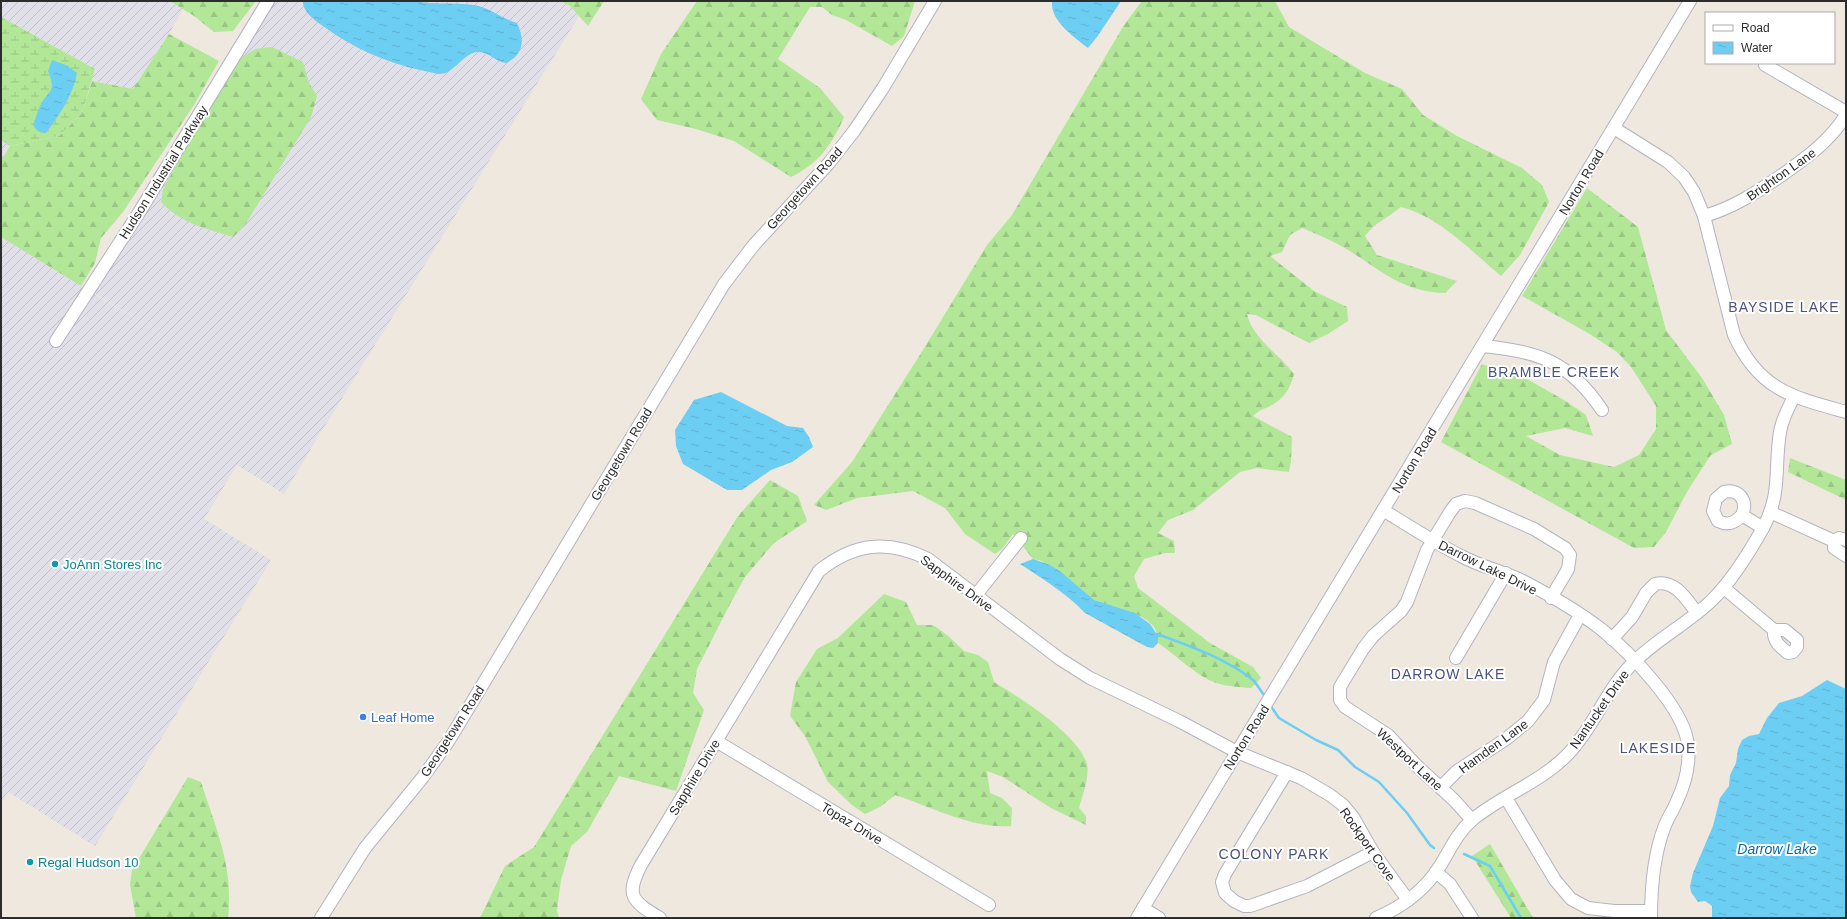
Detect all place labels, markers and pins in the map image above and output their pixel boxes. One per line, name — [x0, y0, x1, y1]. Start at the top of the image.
place label: JoAnn Stores Inc — [63, 557, 162, 572]
marker: JoAnn Stores Inc — [50, 559, 60, 569]
place label: Leaf Home — [371, 710, 435, 725]
marker: Leaf Home — [358, 712, 368, 722]
place label: Regal Hudson 10 — [38, 855, 138, 870]
marker: Regal Hudson 10 — [25, 857, 35, 867]

